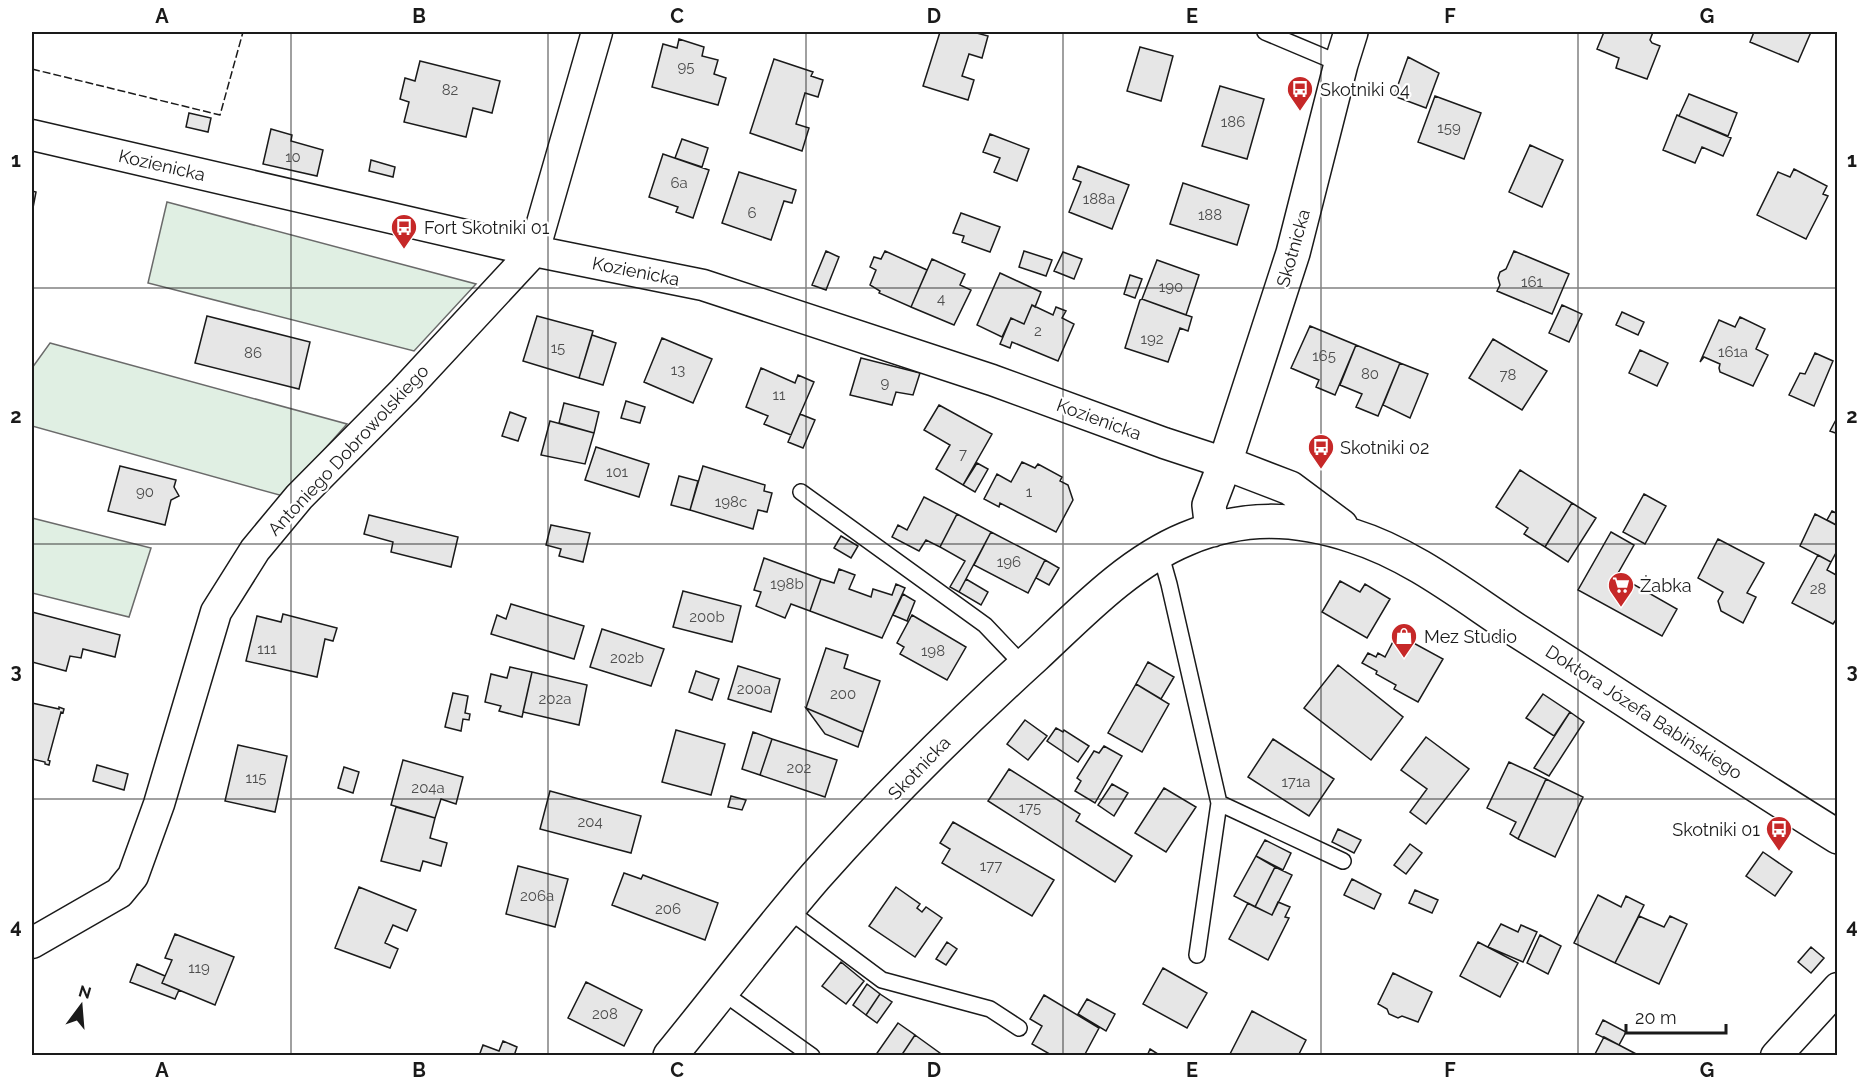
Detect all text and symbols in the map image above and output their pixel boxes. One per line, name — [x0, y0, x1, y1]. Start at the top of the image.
text: A — [155, 4, 169, 28]
text: B — [412, 4, 426, 28]
text: C — [670, 4, 684, 28]
text: D — [927, 4, 941, 28]
text: E — [1186, 4, 1198, 28]
text: F — [1444, 4, 1456, 28]
text: G — [1700, 4, 1714, 28]
house number: 95 — [678, 58, 694, 76]
bus stop icon: Skotniki 04 — [1285, 74, 1315, 112]
place label: Skotniki 04 — [1320, 79, 1410, 100]
house number: 82 — [442, 81, 459, 99]
house number: 186 — [1221, 113, 1245, 131]
house number: 159 — [1437, 119, 1461, 137]
street label: Kozienicka — [117, 145, 207, 185]
text: 1 — [11, 148, 21, 172]
house number: 10 — [285, 148, 301, 166]
text: 1 — [1847, 148, 1857, 172]
house number: 6a — [670, 174, 688, 192]
house number: 188a — [1083, 190, 1115, 208]
house number: 6 — [747, 204, 757, 222]
house number: 188 — [1198, 206, 1222, 224]
street label: Skotnicka — [1272, 207, 1314, 289]
bus stop icon: Fort Skotniki 01 — [389, 212, 419, 250]
place label: Fort Skotniki 01 — [424, 217, 550, 238]
street label: Kozienicka — [591, 252, 681, 290]
house number: 161 — [1521, 273, 1544, 291]
house number: 190 — [1159, 278, 1183, 296]
house number: 4 — [937, 290, 945, 308]
house number: 2 — [1034, 322, 1042, 340]
house number: 192 — [1140, 330, 1164, 348]
house number: 15 — [551, 339, 565, 357]
house number: 161a — [1718, 343, 1748, 361]
house number: 86 — [244, 344, 262, 362]
house number: 165 — [1312, 347, 1336, 365]
street label: Antoniego Dobrowolskiego — [263, 360, 433, 540]
house number: 13 — [671, 361, 685, 379]
house number: 80 — [1361, 365, 1379, 383]
house number: 78 — [1500, 366, 1517, 384]
house number: 9 — [881, 374, 890, 392]
house number: 11 — [773, 386, 786, 404]
street label: Kozienicka — [1054, 394, 1144, 444]
text: 2 — [10, 404, 22, 428]
text: 2 — [1846, 404, 1858, 428]
bus stop icon: Skotniki 02 — [1306, 432, 1336, 470]
place label: Skotniki 02 — [1340, 437, 1429, 458]
house number: 7 — [959, 445, 967, 463]
house number: 101 — [606, 463, 629, 481]
house number: 90 — [136, 483, 154, 501]
house number: 1 — [1026, 483, 1033, 501]
house number: 198c — [715, 493, 747, 511]
house number: 196 — [997, 553, 1021, 571]
supermarket icon: Żabka — [1606, 570, 1636, 608]
house number: 198b — [770, 575, 804, 593]
place label: Żabka — [1640, 575, 1692, 596]
house number: 28 — [1810, 580, 1826, 598]
house number: 200b — [689, 608, 725, 626]
shop icon: Mez Studio — [1389, 621, 1419, 659]
place label: Mez Studio — [1424, 626, 1517, 647]
house number: 111 — [257, 640, 277, 658]
street label: Doktora Józefa Babińskiego — [1542, 641, 1746, 784]
house number: 198 — [921, 642, 945, 660]
house number: 202b — [610, 649, 644, 667]
text: 3 — [10, 659, 22, 683]
text: 3 — [1846, 659, 1858, 683]
house number: 200a — [737, 680, 771, 698]
house number: 200 — [830, 685, 856, 703]
house number: 202a — [539, 690, 572, 708]
street label: Skotnicka — [884, 732, 954, 804]
house number: 202 — [787, 759, 812, 777]
house number: 115 — [245, 769, 267, 787]
house number: 171a — [1282, 773, 1310, 791]
house number: 204a — [411, 779, 445, 797]
house number: 175 — [1019, 799, 1041, 817]
house number: 204 — [577, 813, 603, 831]
bus stop icon: Skotniki 01 — [1764, 814, 1794, 852]
place label: Skotniki 01 — [1672, 819, 1760, 840]
house number: 177 — [980, 857, 1002, 875]
house number: 206a — [520, 887, 554, 905]
house number: 206 — [655, 900, 681, 918]
text: 4 — [10, 914, 22, 938]
text: 4 — [1846, 914, 1858, 938]
house number: 119 — [188, 959, 210, 977]
north arrow — [51, 976, 111, 1036]
text: N — [77, 981, 93, 1003]
scale bar — [1626, 997, 1726, 1035]
house number: 208 — [592, 1005, 618, 1023]
text: 20 m — [1635, 1007, 1677, 1028]
text: A — [155, 1058, 169, 1082]
text: B — [412, 1058, 426, 1082]
text: C — [670, 1058, 684, 1082]
text: D — [927, 1058, 941, 1082]
text: E — [1186, 1058, 1198, 1082]
text: F — [1444, 1058, 1456, 1082]
text: G — [1700, 1058, 1714, 1082]

